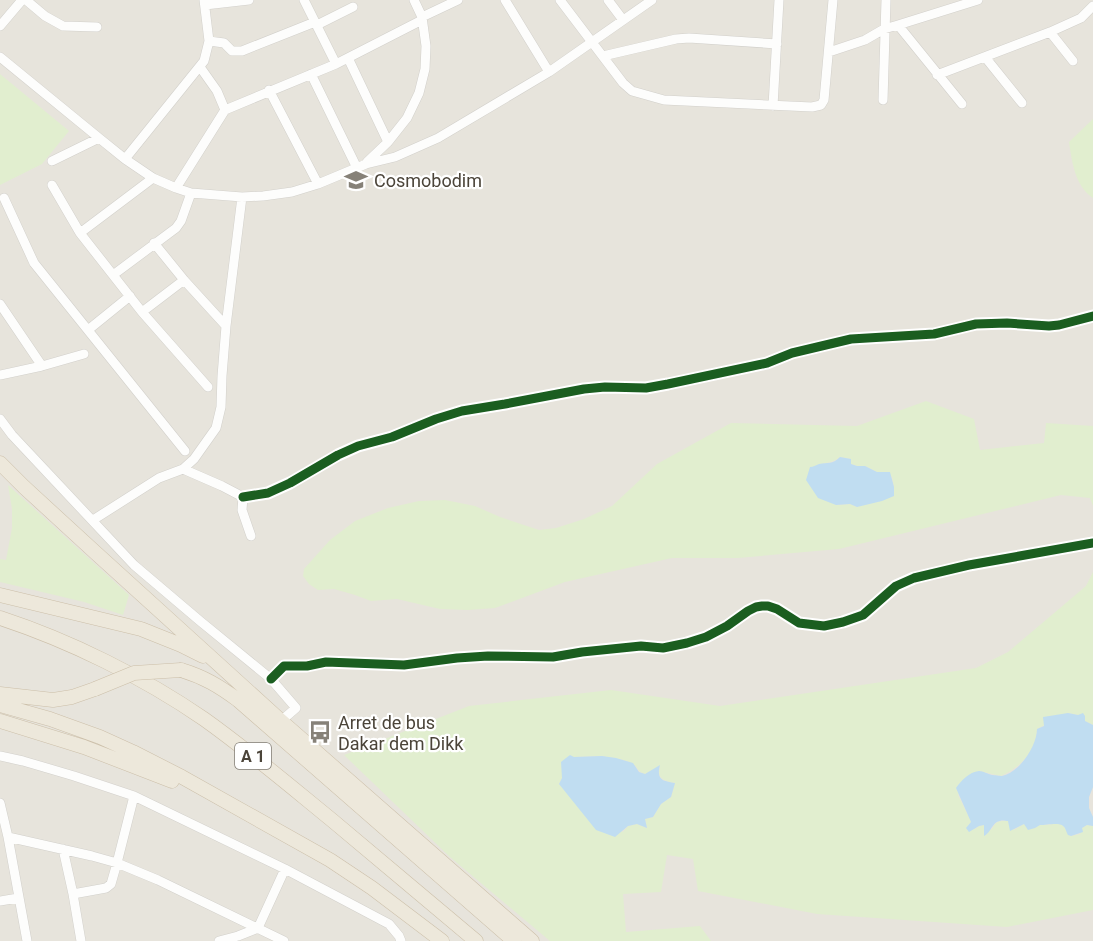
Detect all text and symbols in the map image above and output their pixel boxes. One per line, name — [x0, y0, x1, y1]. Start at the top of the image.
school or university icon: Cosmobodim — [343, 167, 369, 193]
place label: Cosmobodim — [374, 170, 482, 191]
place label: Arret de bus Dakar dem Dikk — [338, 712, 464, 754]
bus stop icon: Arret de bus Dakar dem Dikk — [307, 719, 333, 745]
road number: A 1 — [235, 743, 271, 769]

